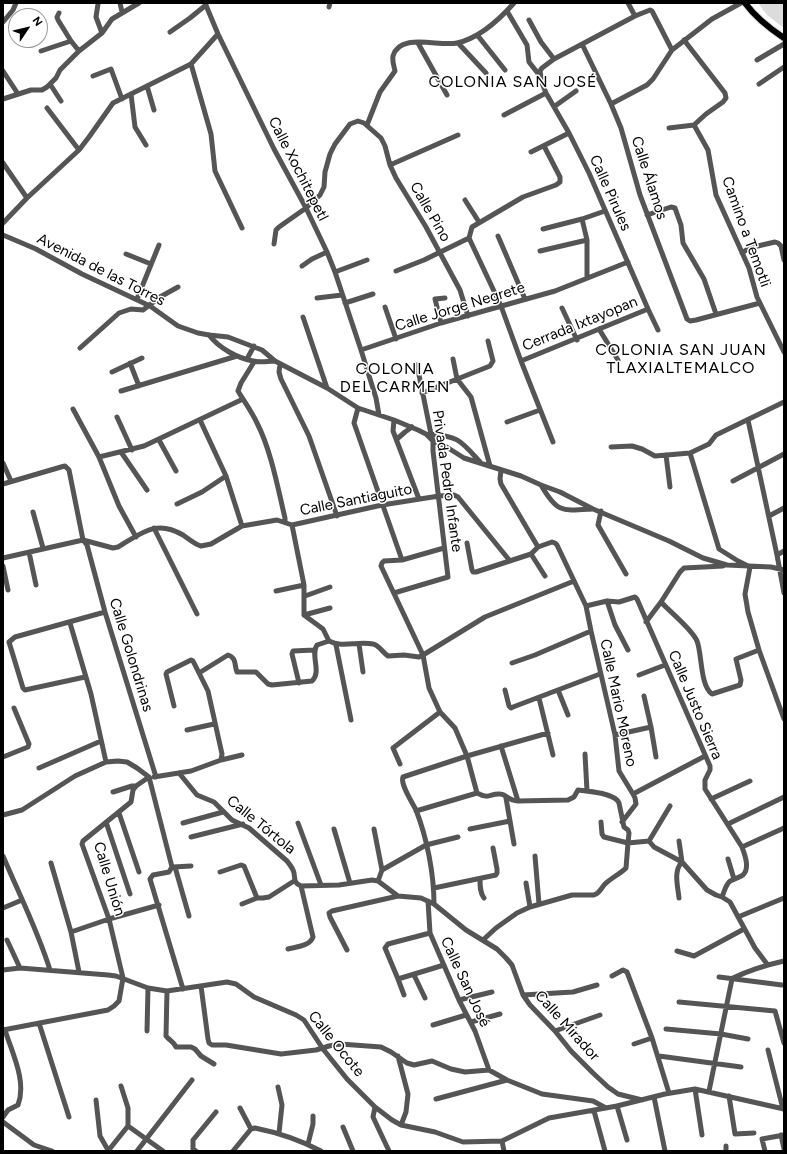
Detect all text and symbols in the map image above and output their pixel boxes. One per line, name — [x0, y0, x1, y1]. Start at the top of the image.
north arrow — [8, 8, 48, 48]
text: N — [30, 14, 45, 29]
district label: COLONIA SAN JOSÉ — [429, 72, 597, 92]
street label: Calle Xochitepetl — [264, 114, 332, 224]
street label: Calle Álamos — [627, 134, 671, 222]
street label: Calle Pirules — [585, 152, 635, 234]
street label: Camino a Temotli — [718, 174, 774, 290]
street label: Calle Pino — [406, 179, 454, 245]
street label: Avenida de las Torres — [34, 230, 168, 310]
street label: Calle Jorge Negrete — [393, 279, 527, 335]
street label: Cerrada Ixtayopan — [520, 293, 640, 355]
district label: COLONIA SAN JUAN TLAXIALTEMALCO — [595, 340, 767, 378]
district label: COLONIA DEL CARMEN — [340, 359, 450, 397]
street label: Privada Pedro Infante — [428, 409, 466, 553]
street label: Calle Santiaguito — [298, 480, 414, 520]
street label: Calle Golondrinas — [105, 596, 157, 714]
street label: Calle Mario Moreno — [596, 638, 640, 768]
street label: Calle Justo Sierra — [664, 648, 726, 762]
street label: Calle Tórtola — [223, 792, 299, 858]
street label: Calle Unión — [89, 840, 129, 918]
street label: Calle San José — [436, 934, 494, 1030]
street label: Calle Mirador — [531, 987, 603, 1065]
street label: Calle Ocote — [304, 1008, 368, 1080]

